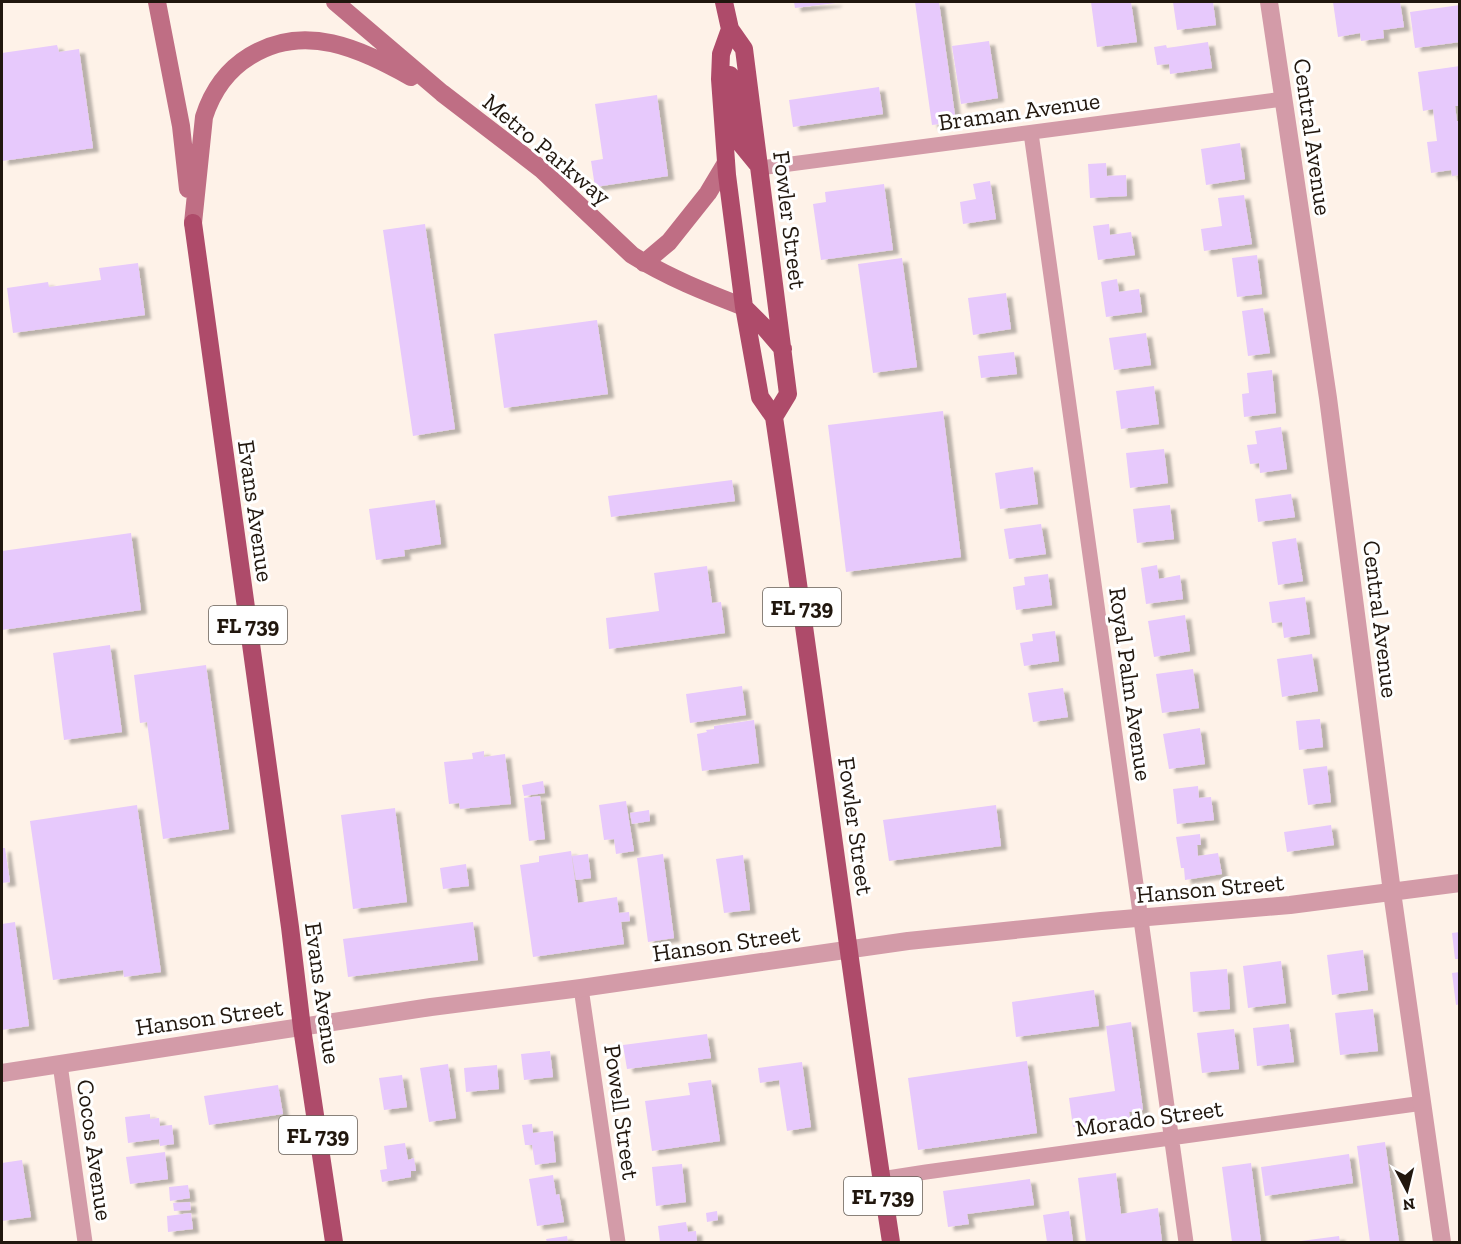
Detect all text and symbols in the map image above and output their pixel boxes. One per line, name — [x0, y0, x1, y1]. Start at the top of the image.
street label: Central Avenue — [1288, 57, 1338, 217]
street label: Braman Avenue — [936, 85, 1102, 137]
street label: Metro Parkway — [477, 87, 617, 211]
street label: Fowler Street — [767, 149, 813, 291]
street label: Evans Avenue — [232, 438, 280, 584]
street label: Central Avenue — [1357, 539, 1405, 699]
street label: Royal Palm Avenue — [1103, 585, 1159, 783]
road number: FL 739 — [763, 588, 841, 626]
road number: FL 739 — [209, 606, 287, 644]
street label: Fowler Street — [832, 755, 880, 897]
street label: Hanson Street — [1135, 867, 1285, 909]
street label: Hanson Street — [650, 918, 802, 968]
street label: Evans Avenue — [299, 920, 347, 1066]
street label: Hanson Street — [133, 992, 285, 1042]
street label: Powell Street — [598, 1043, 646, 1182]
street label: Cocos Avenue — [71, 1077, 119, 1223]
street label: Morado Street — [1073, 1093, 1225, 1143]
road number: FL 739 — [279, 1116, 357, 1154]
north arrow — [1377, 1160, 1437, 1220]
road number: FL 739 — [844, 1177, 922, 1215]
text: N — [1402, 1194, 1416, 1215]

